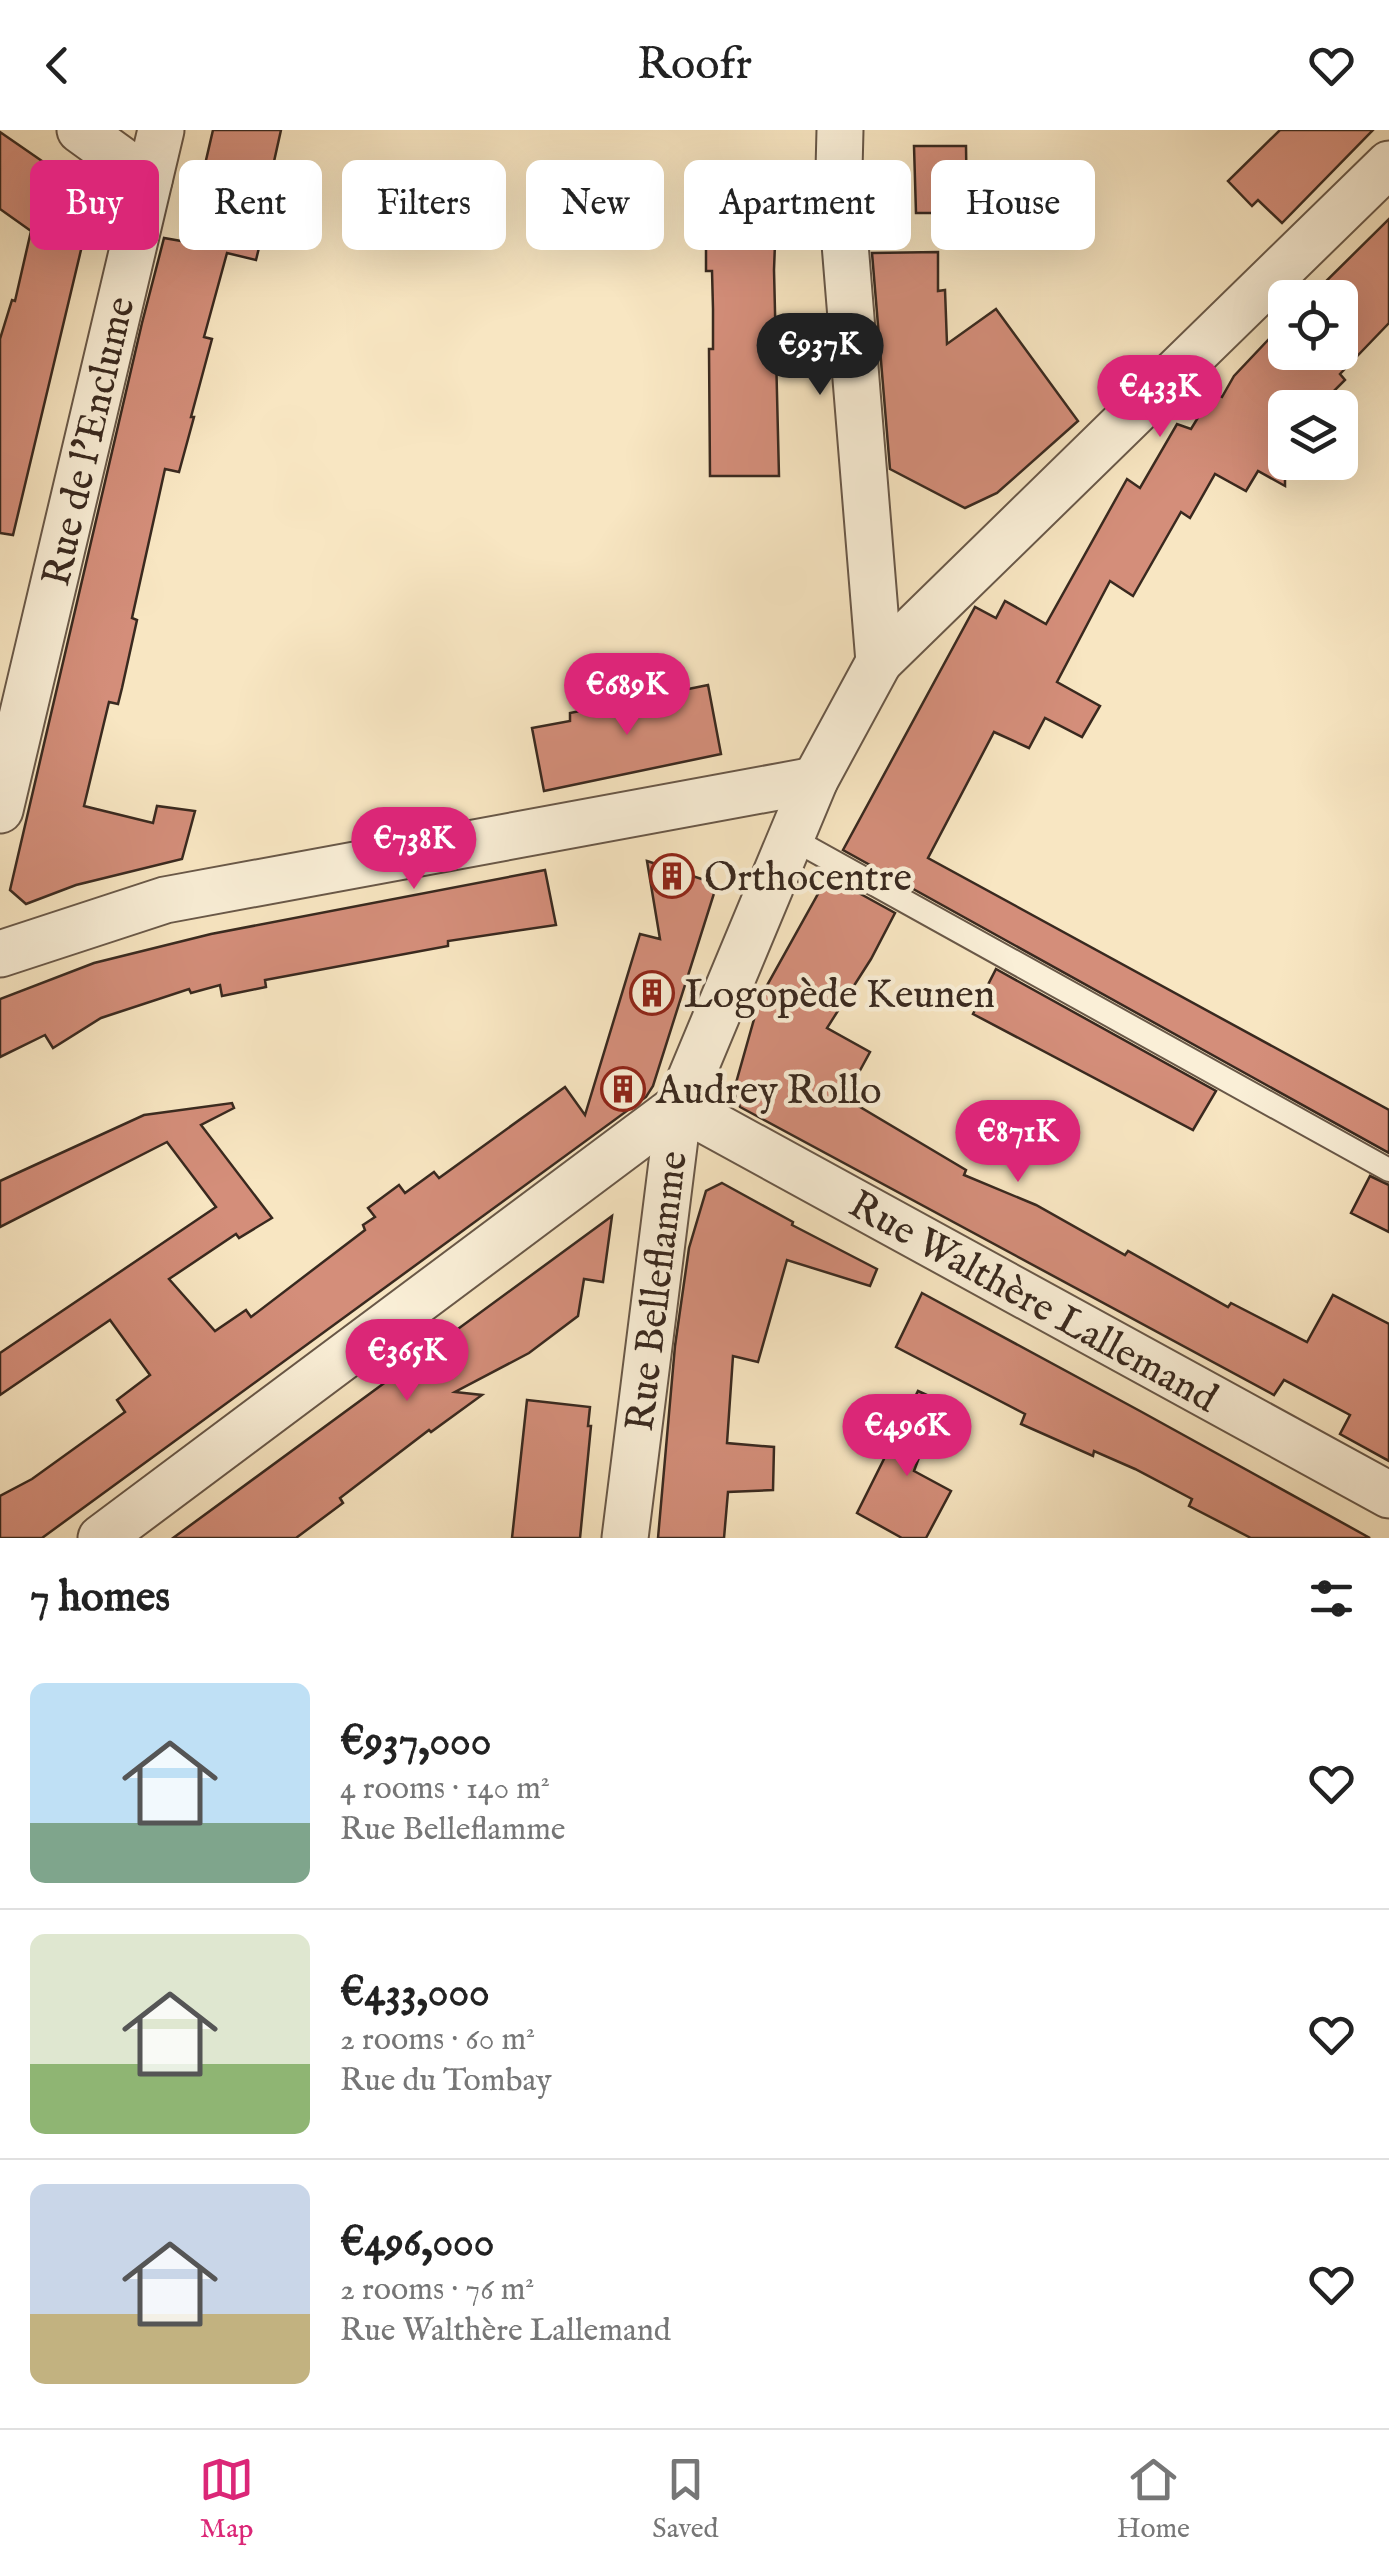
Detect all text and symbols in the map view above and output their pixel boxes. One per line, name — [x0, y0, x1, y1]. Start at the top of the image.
text: Roofr — [637, 37, 752, 94]
icon: back — [30, 38, 85, 93]
icon: heart — [1304, 38, 1359, 93]
chip: Buy — [30, 160, 159, 250]
chip: Rent — [179, 160, 322, 250]
chip: Filters — [342, 160, 506, 250]
chip: New — [526, 160, 664, 250]
chip: Apartment — [684, 160, 911, 250]
chip: House — [931, 160, 1095, 250]
map controls — [1268, 280, 1358, 480]
button: locate — [1268, 280, 1358, 370]
street label: Rue de l'Enclume — [32, 292, 148, 591]
pin: €937K — [750, 313, 890, 398]
text: €937K — [779, 325, 861, 366]
pin: €433K — [1090, 355, 1230, 440]
text: €433K — [1119, 367, 1201, 408]
button: layers — [1268, 390, 1358, 480]
pin: €689K — [557, 653, 697, 738]
text: €689K — [586, 665, 668, 706]
pin: €738K — [344, 807, 484, 892]
text: €738K — [373, 819, 455, 860]
building icon: Orthocentre — [649, 853, 695, 899]
place label: Orthocentre — [704, 854, 912, 905]
building icon: Logopède Keunen — [629, 970, 675, 1016]
place label: Logopède Keunen — [684, 971, 995, 1022]
building icon: Audrey Rollo — [600, 1066, 646, 1112]
place label: Audrey Rollo — [655, 1067, 881, 1118]
pin: €871K — [948, 1100, 1088, 1185]
text: €871K — [977, 1112, 1059, 1153]
street label: Rue Belleflamme — [616, 1148, 701, 1434]
street label: Rue Walthère Lallemand — [839, 1180, 1226, 1426]
pin: €365K — [337, 1319, 477, 1404]
text: €365K — [368, 1331, 446, 1372]
pin: €496K — [837, 1394, 977, 1479]
text: €496K — [864, 1406, 950, 1447]
icon: filters — [1304, 1571, 1359, 1626]
text: 7 homes — [30, 1572, 170, 1625]
text: €937,000 — [340, 1716, 491, 1769]
icon: home — [110, 1723, 230, 1843]
icon: heart — [1304, 1756, 1359, 1811]
text: 4 rooms · 140 m² — [340, 1769, 550, 1810]
text: Rue Belleflamme — [340, 1810, 565, 1851]
text: €433,000 — [340, 1967, 490, 2020]
icon: home — [110, 1974, 230, 2094]
icon: heart — [1304, 2007, 1359, 2062]
text: 2 rooms · 60 m² — [340, 2020, 535, 2061]
text: Rue du Tombay — [340, 2061, 552, 2102]
text: €496,000 — [340, 2217, 494, 2270]
icon: home — [110, 2224, 230, 2344]
icon: heart — [1304, 2257, 1359, 2312]
text: 2 rooms · 76 m² — [340, 2270, 534, 2311]
text: Rue Walthère Lallemand — [340, 2311, 671, 2352]
tab: Map — [199, 2452, 254, 2547]
tab: Saved — [652, 2452, 719, 2547]
tab: Home — [1117, 2452, 1190, 2547]

